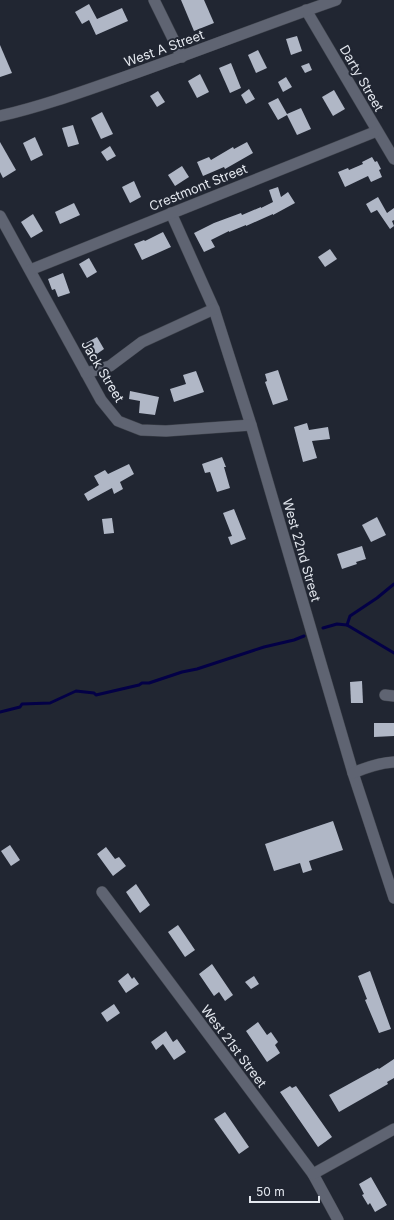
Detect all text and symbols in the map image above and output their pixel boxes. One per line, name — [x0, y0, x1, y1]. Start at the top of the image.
street label: West A Street — [122, 26, 206, 70]
street label: Darty Street — [337, 42, 387, 114]
street label: Crestmont Street — [147, 160, 249, 214]
street label: Jack Street — [78, 337, 128, 405]
street label: West 22nd Street — [280, 497, 324, 603]
street label: West 21st Street — [198, 1002, 270, 1090]
scale bar — [250, 1178, 319, 1204]
text: 50 m — [256, 1184, 285, 1199]

